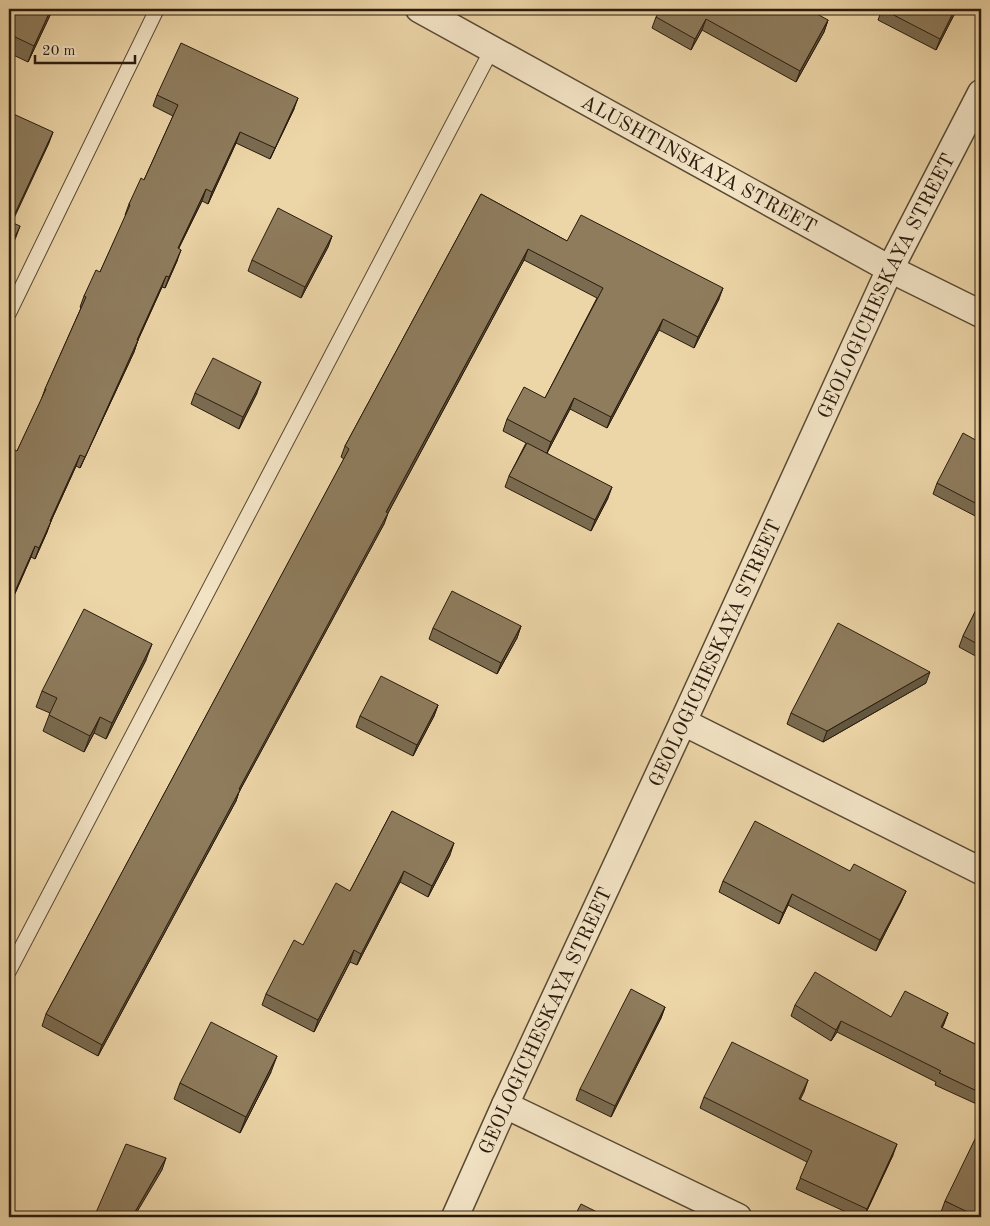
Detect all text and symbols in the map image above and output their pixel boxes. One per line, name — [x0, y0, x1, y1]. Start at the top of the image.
scale bar — [35, 32, 135, 64]
text: 20 m — [42, 44, 76, 59]
street label: ALUSHTINSKAYA STREET — [577, 93, 819, 238]
street label: GEOLOGICHESKAYA STREET — [815, 151, 960, 422]
street label: GEOLOGICHESKAYA STREET — [646, 517, 786, 790]
street label: GEOLOGICHESKAYA STREET — [476, 885, 617, 1158]

